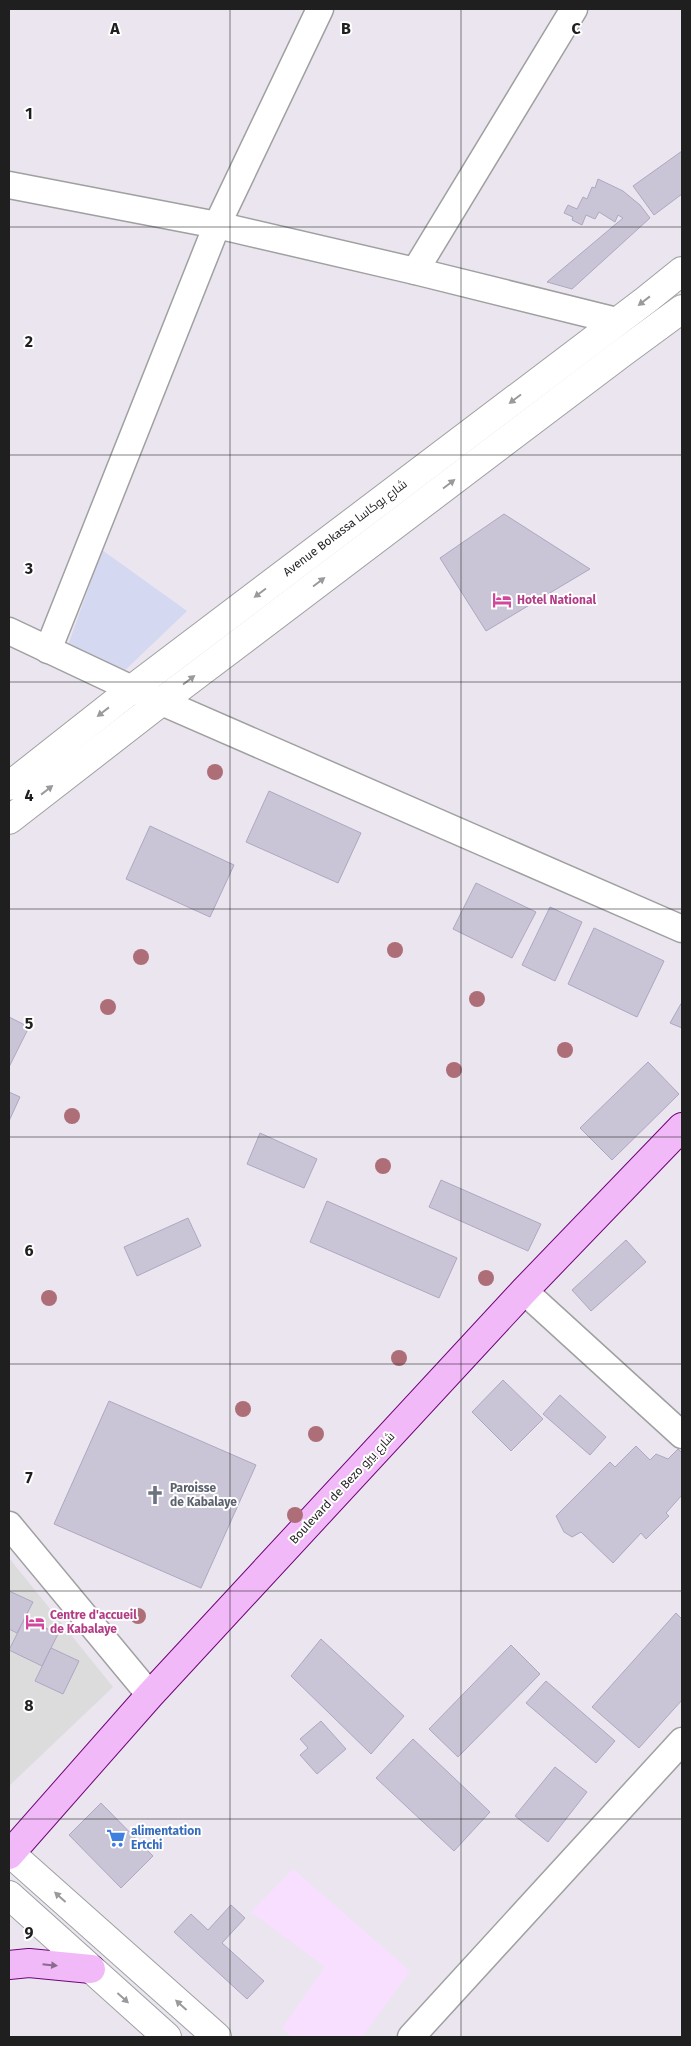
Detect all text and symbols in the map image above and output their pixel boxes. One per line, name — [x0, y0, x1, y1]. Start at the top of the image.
text: A — [109, 19, 120, 38]
text: B — [341, 19, 351, 38]
text: C — [571, 19, 581, 38]
text: 1 — [25, 104, 33, 123]
one-way arrow — [638, 296, 651, 307]
text: 2 — [25, 332, 33, 351]
one-way arrow — [509, 394, 522, 405]
street label: Avenue Bokassa شارع بوكاسا — [280, 477, 410, 580]
one-way arrow — [442, 479, 456, 489]
text: 3 — [24, 559, 33, 578]
one-way arrow — [312, 577, 326, 587]
one-way arrow — [254, 587, 267, 598]
hotel icon: Hotel National — [491, 589, 513, 611]
place label: Hotel National — [517, 593, 596, 607]
one-way arrow — [182, 675, 196, 685]
one-way arrow — [96, 707, 109, 718]
one-way arrow — [40, 785, 53, 796]
text: 4 — [24, 786, 34, 805]
text: 5 — [25, 1014, 34, 1033]
text: 6 — [24, 1241, 34, 1260]
street label: Boulevard de Bezo شارع بيزو — [287, 1429, 398, 1547]
text: 7 — [25, 1468, 33, 1487]
place label: Paroisse de Kabalaye — [170, 1481, 237, 1509]
church icon: Paroisse de Kabalaye — [144, 1484, 166, 1506]
place label: Centre d'accueil de Kabalaye — [50, 1608, 137, 1636]
hotel icon: Centre d'accueil de Kabalaye — [24, 1611, 46, 1633]
text: 8 — [24, 1696, 34, 1715]
place label: alimentation Ertchi — [131, 1824, 201, 1852]
supermarket icon: alimentation Ertchi — [105, 1827, 127, 1849]
one-way arrow — [54, 1891, 66, 1903]
text: 9 — [25, 1923, 34, 1942]
one-way arrow — [42, 1961, 58, 1969]
one-way arrow — [117, 1992, 129, 2004]
one-way arrow — [176, 1999, 188, 2011]

